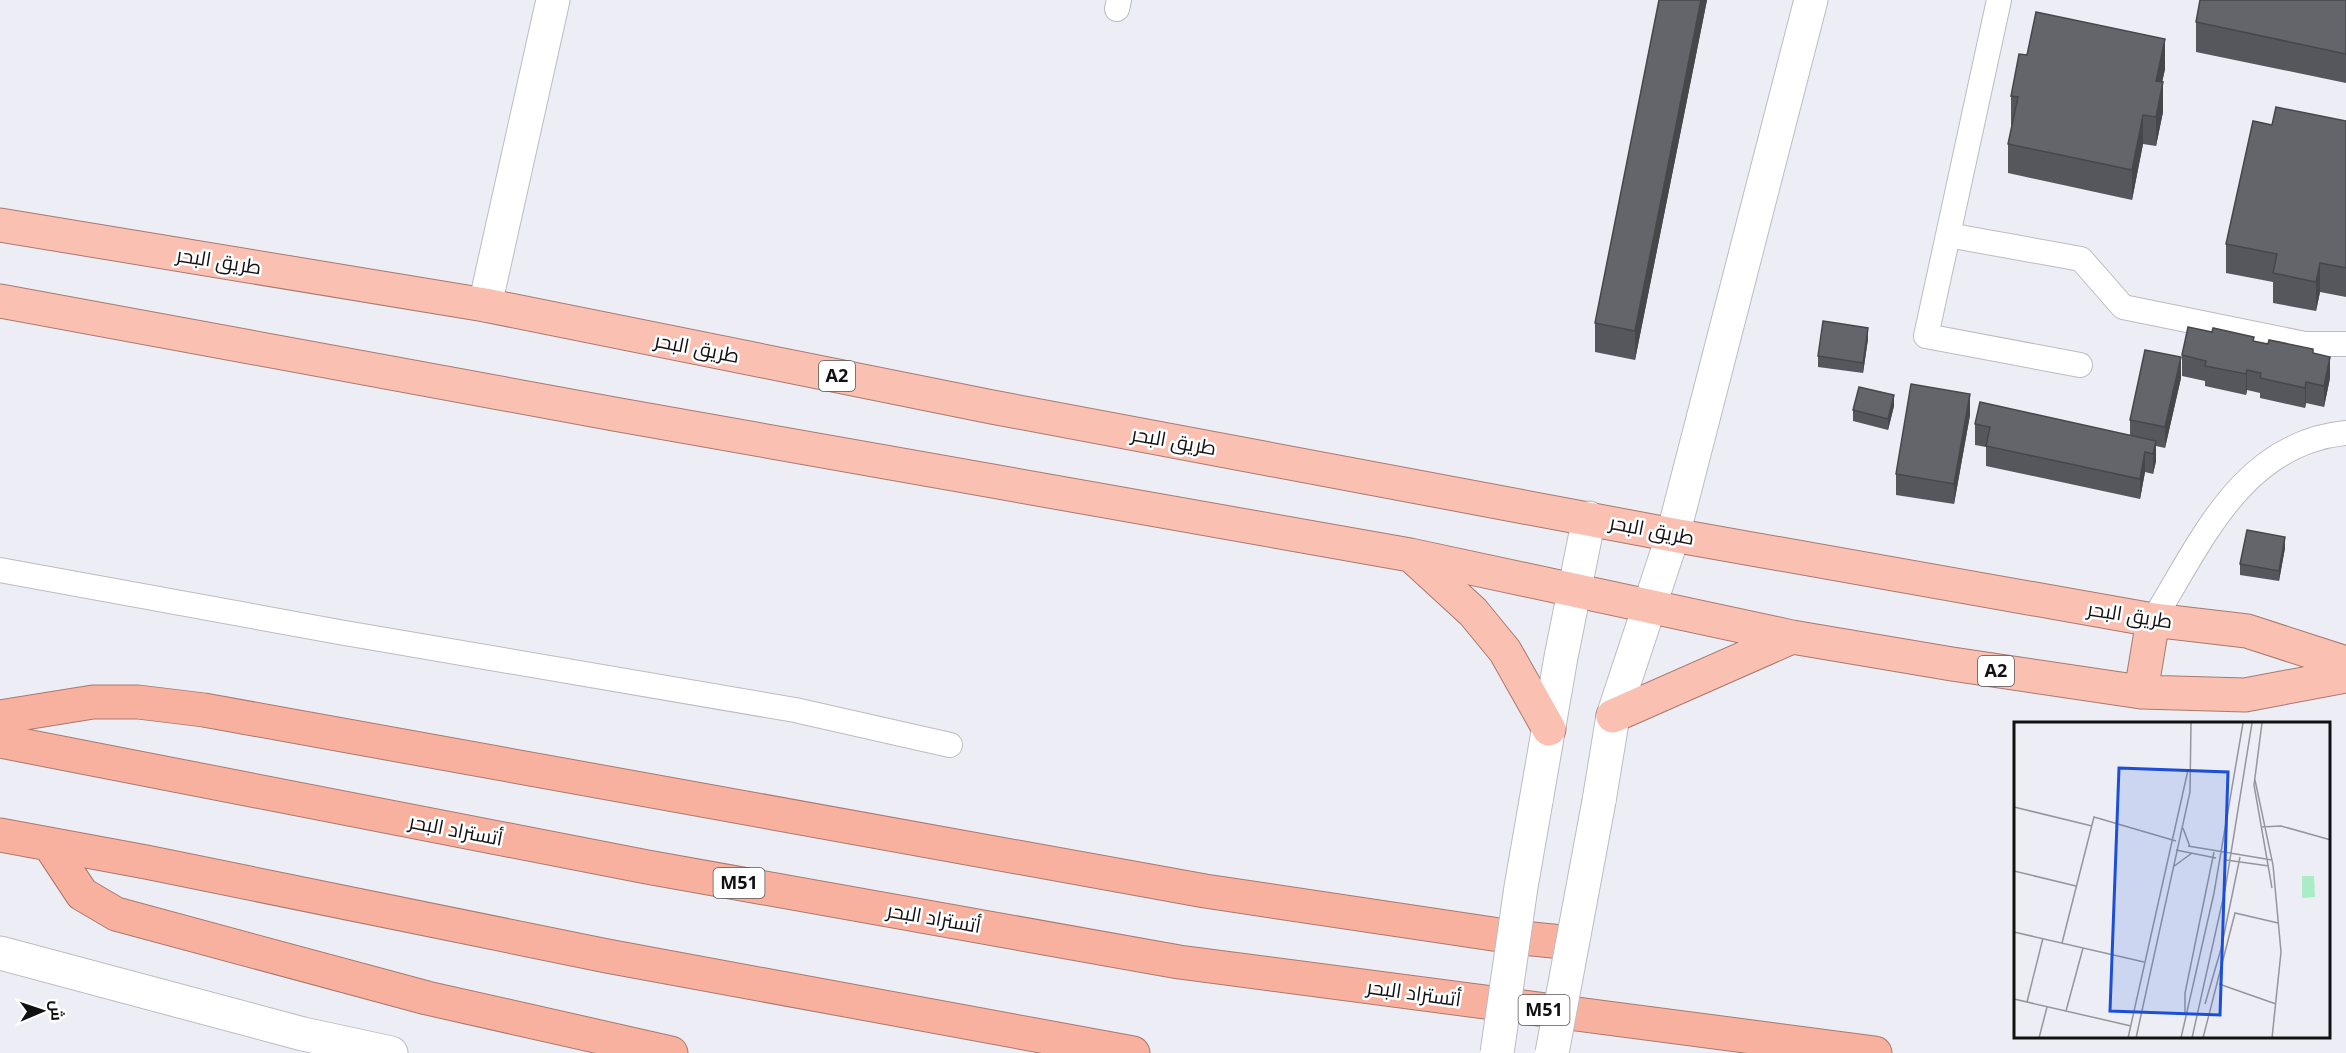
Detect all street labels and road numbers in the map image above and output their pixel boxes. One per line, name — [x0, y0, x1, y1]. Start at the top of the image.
street label: طريق البحر — [174, 240, 264, 281]
street label: طريق البحر — [651, 326, 742, 369]
road number: A2 — [819, 361, 855, 391]
street label: طريق البحر — [1129, 420, 1219, 461]
street label: طريق البحر — [1606, 508, 1697, 551]
street label: طريق البحر — [2085, 594, 2175, 635]
road number: A2 — [1978, 656, 2014, 686]
street label: أتستراد البحر — [406, 807, 505, 852]
road number: M51 — [714, 868, 764, 898]
street label: أتستراد البحر — [884, 896, 983, 939]
street label: أتستراد البحر — [1364, 972, 1463, 1012]
road number: M51 — [1518, 995, 1570, 1025]

